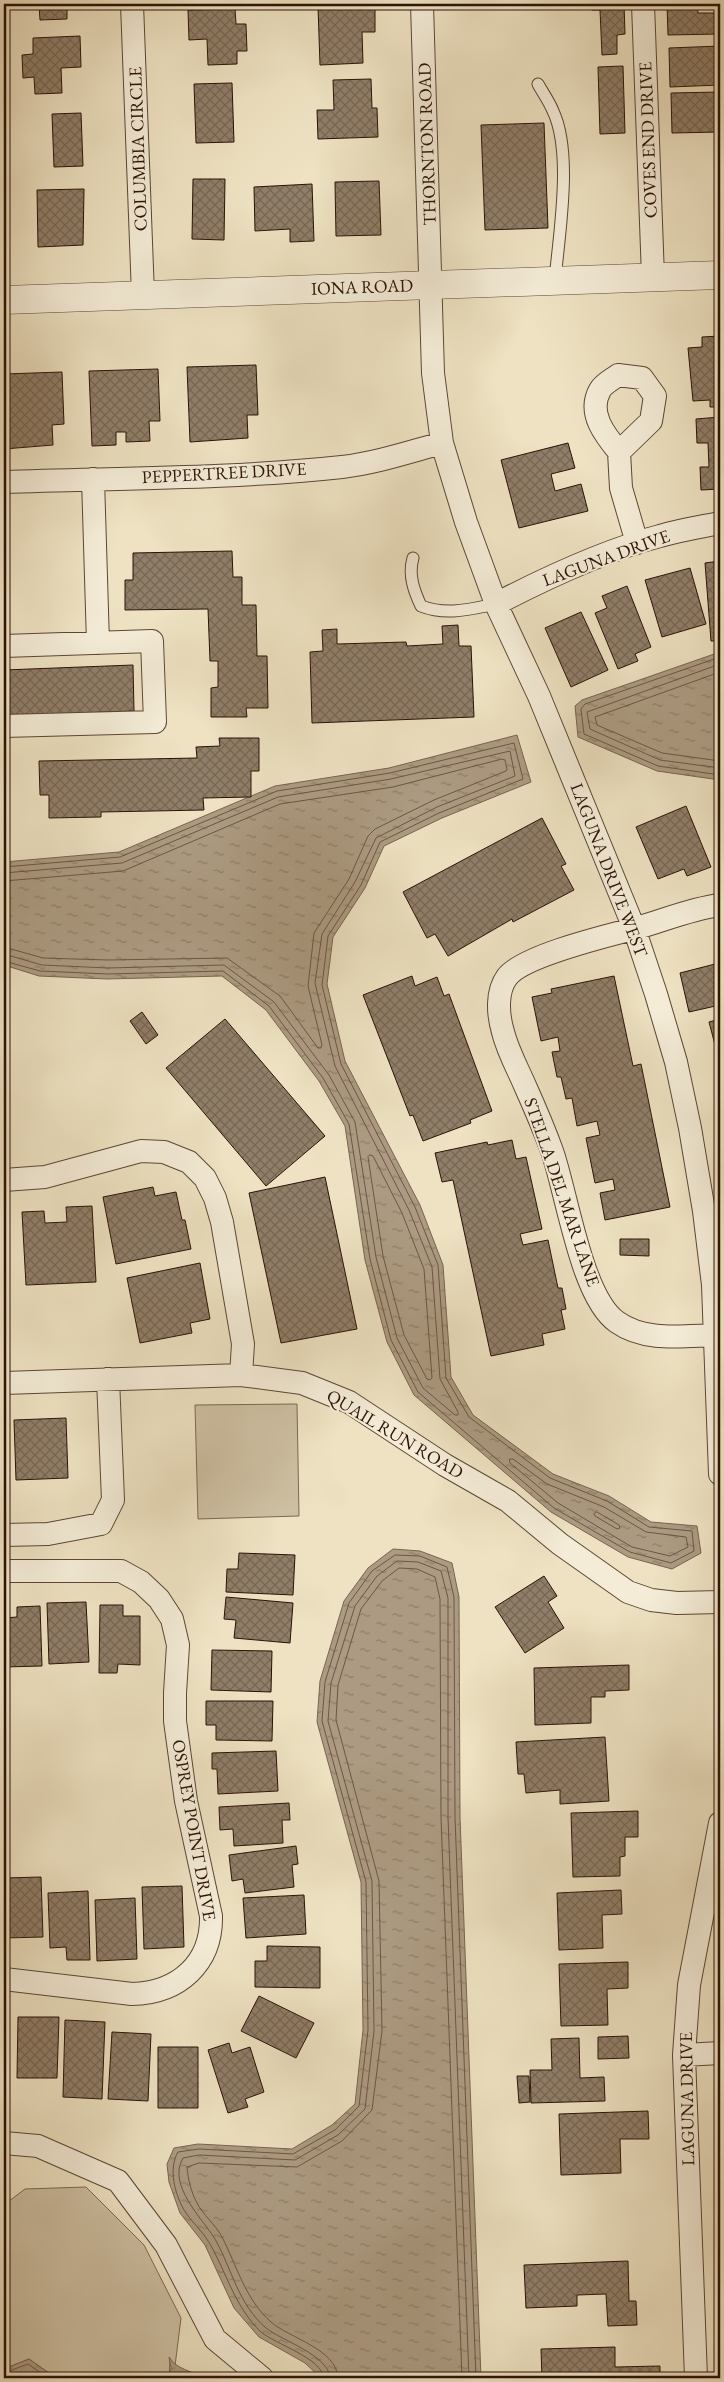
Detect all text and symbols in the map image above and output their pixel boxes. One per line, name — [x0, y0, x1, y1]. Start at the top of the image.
street label: COVES END DRIVE — [633, 61, 662, 219]
street label: THORNTON ROAD — [412, 62, 441, 226]
street label: COLUMBIA CIRCLE — [123, 66, 152, 232]
street label: IONA ROAD — [310, 273, 413, 300]
street label: PEPPERTREE DRIVE — [141, 457, 307, 488]
street label: LAGUNA DRIVE — [539, 524, 673, 591]
street label: LAGUNA DRIVE WEST — [566, 780, 654, 961]
street label: STELLA DEL MAR LANE — [519, 1094, 606, 1289]
street label: QUAIL RUN ROAD — [323, 1384, 468, 1484]
street label: OSPREY POINT DRIVE — [167, 1738, 222, 1922]
street label: LAGUNA DRIVE — [674, 2032, 699, 2166]

